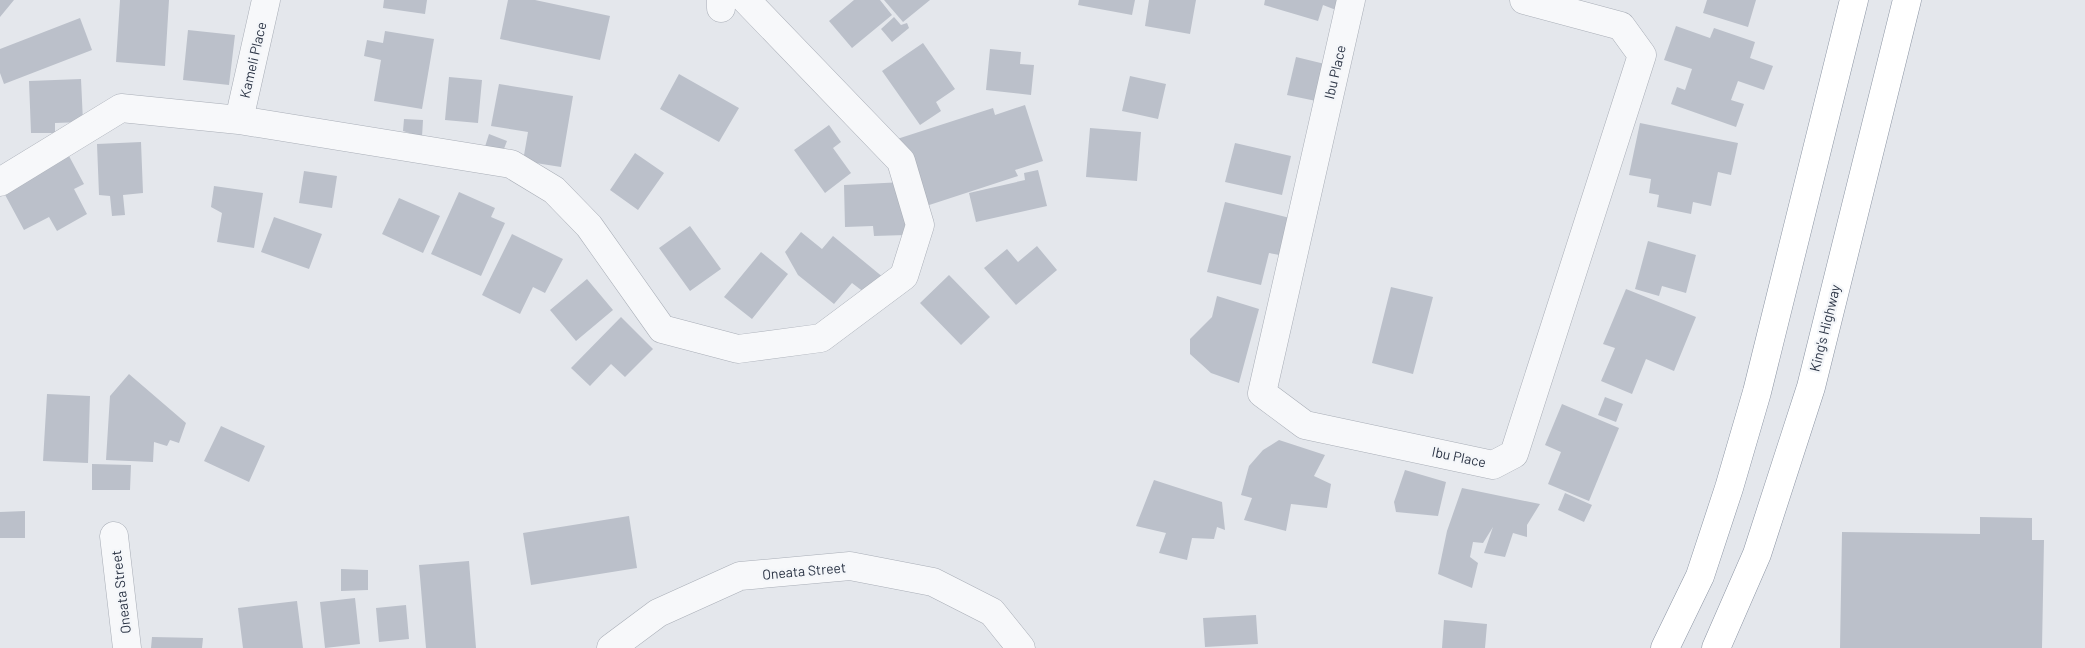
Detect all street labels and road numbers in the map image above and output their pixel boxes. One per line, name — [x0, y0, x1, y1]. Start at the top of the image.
street label: Kameli Place — [236, 20, 270, 100]
street label: Ibu Place — [1320, 43, 1349, 101]
street label: King's Highway — [1805, 282, 1844, 373]
street label: Ibu Place — [1430, 442, 1488, 471]
street label: Oneata Street — [107, 549, 134, 635]
street label: Oneata Street — [761, 558, 846, 583]

